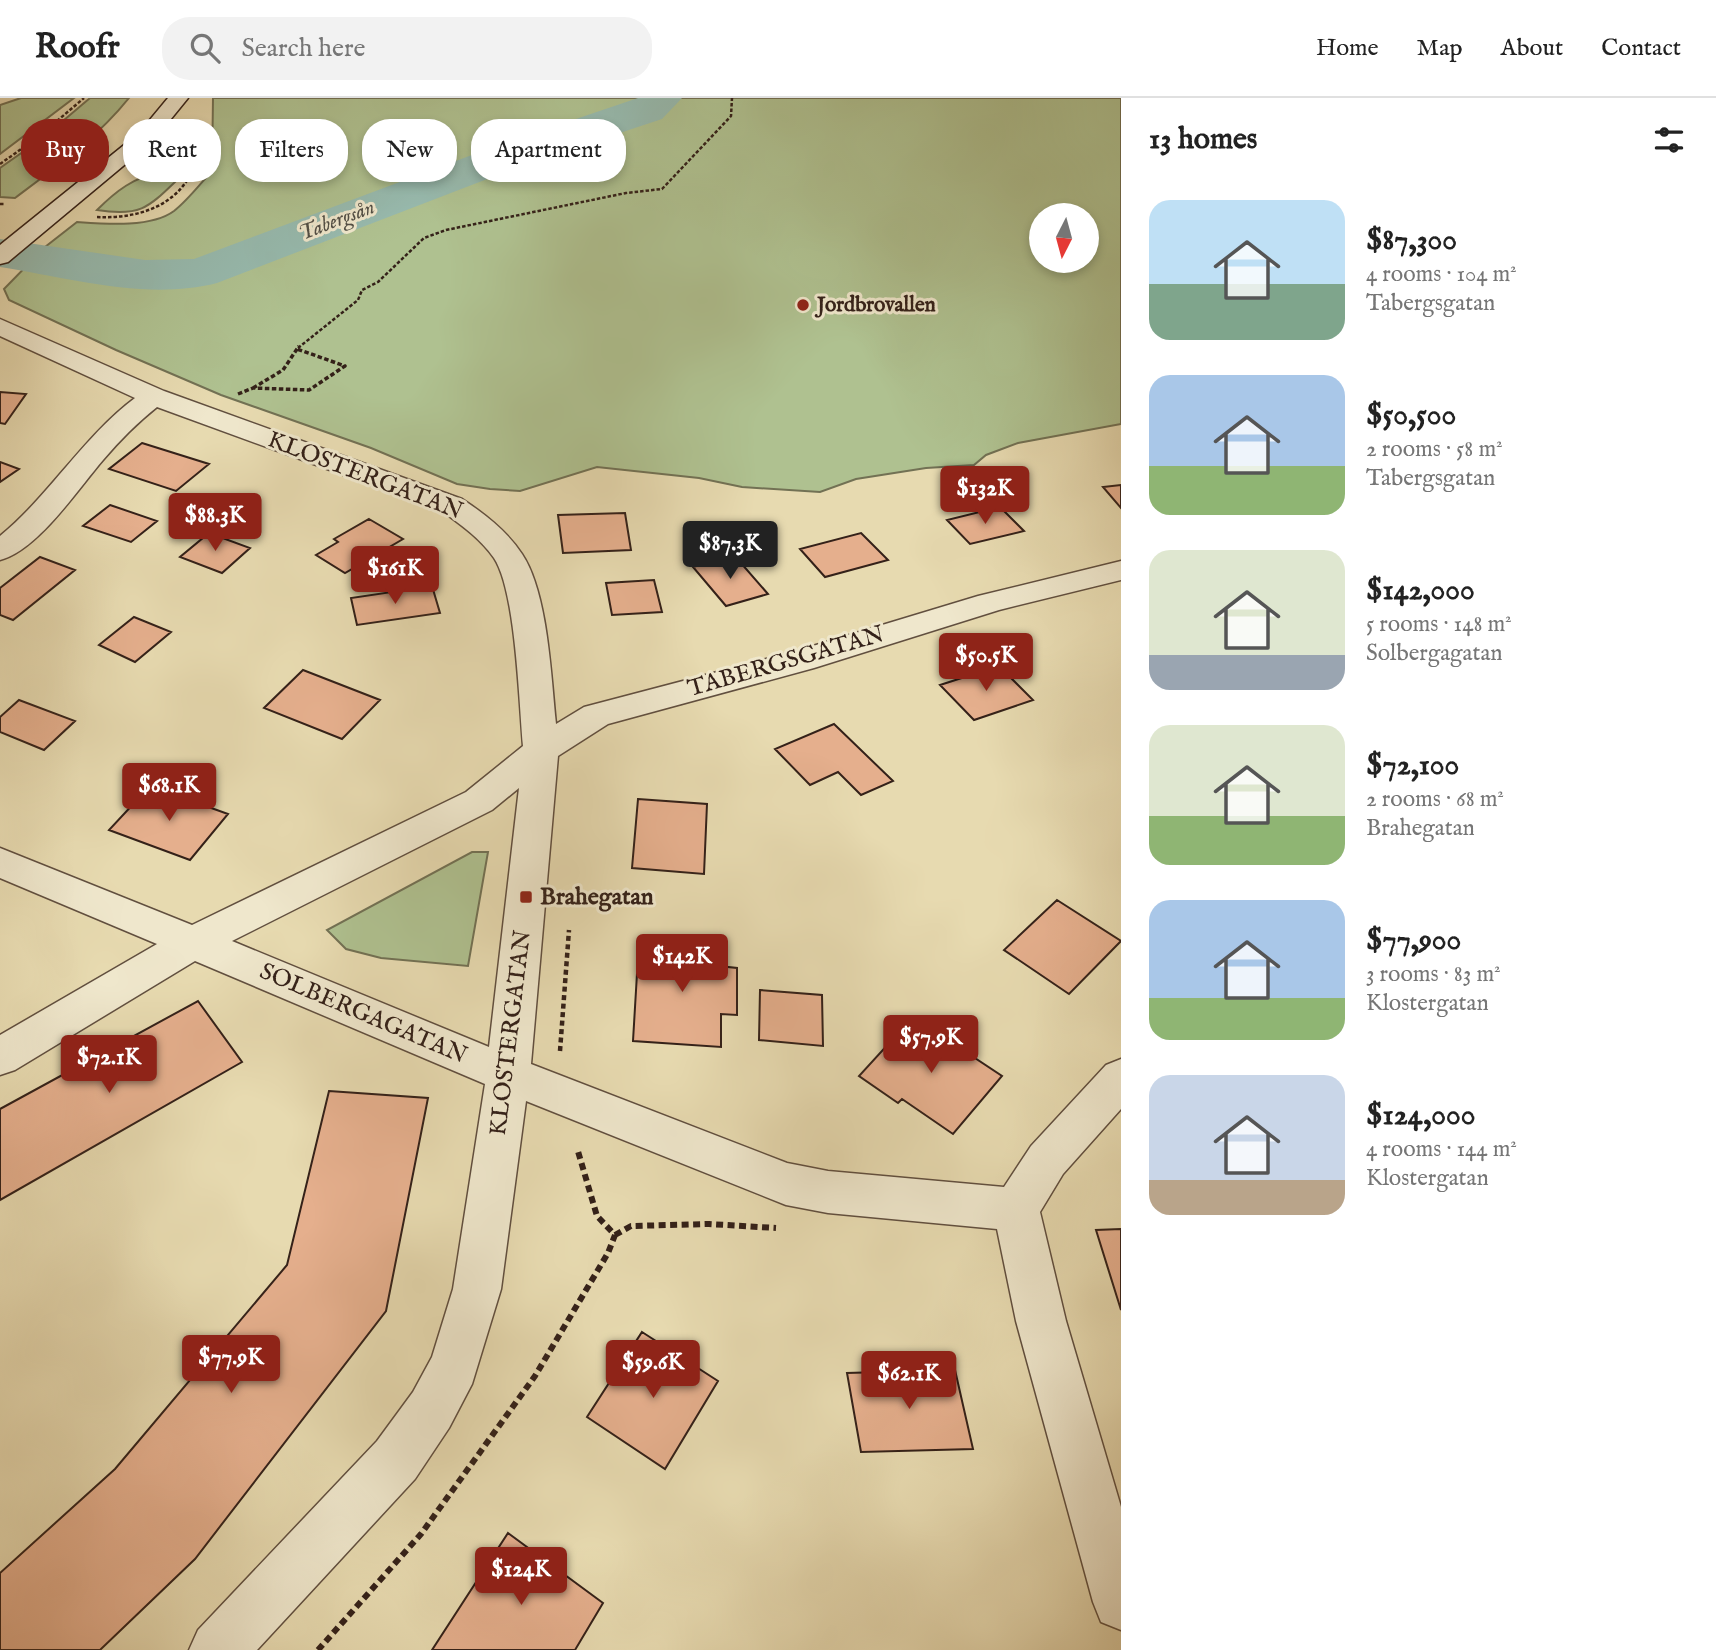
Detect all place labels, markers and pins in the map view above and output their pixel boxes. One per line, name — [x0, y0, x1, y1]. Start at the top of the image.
place label: Jordbrovallen — [814, 292, 936, 319]
marker: Jordbrovallen — [795, 297, 811, 313]
pin: $132K — [936, 466, 1034, 526]
pin: $88.3K — [158, 494, 272, 553]
pin: $87.3K — [673, 522, 787, 581]
pin: $161K — [346, 546, 444, 606]
pin: $50.5K — [929, 634, 1043, 693]
pin: $68.1K — [112, 764, 226, 823]
place label: Brahegatan — [540, 882, 654, 913]
marker: Brahegatan — [518, 889, 534, 905]
pin: $142K — [633, 934, 731, 994]
pin: $57.9K — [874, 1016, 988, 1075]
pin: $72.1K — [52, 1035, 166, 1095]
pin: $77.9K — [174, 1336, 288, 1395]
pin: $59.6K — [596, 1340, 710, 1400]
pin: $62.1K — [852, 1352, 966, 1411]
pin: $124K — [472, 1548, 570, 1607]

